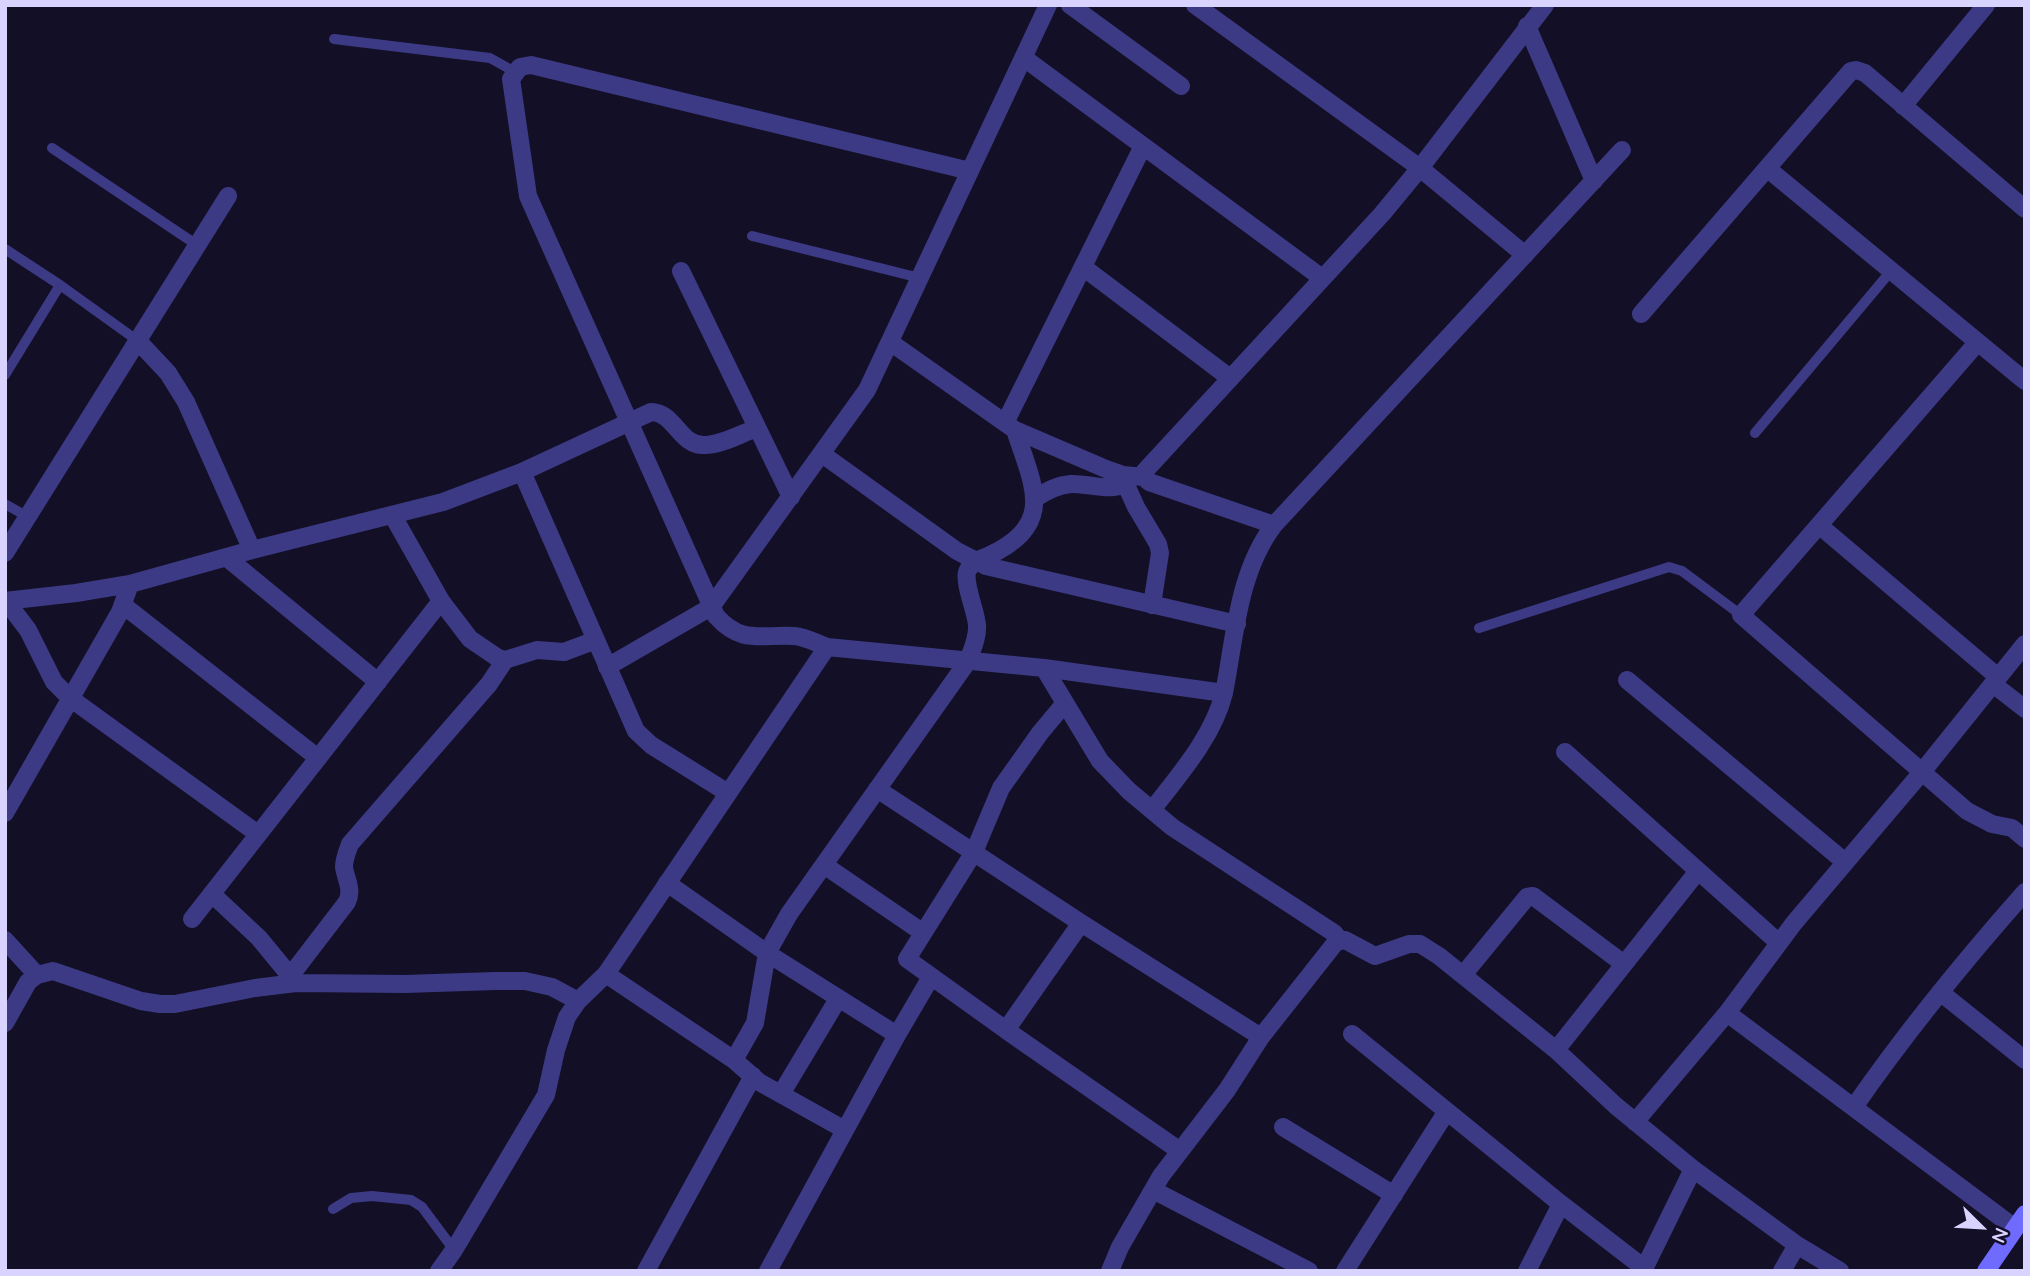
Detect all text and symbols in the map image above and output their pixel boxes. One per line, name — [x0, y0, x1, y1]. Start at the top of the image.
north arrow — [1946, 1192, 2016, 1262]
text: N — [1986, 1224, 2014, 1247]

